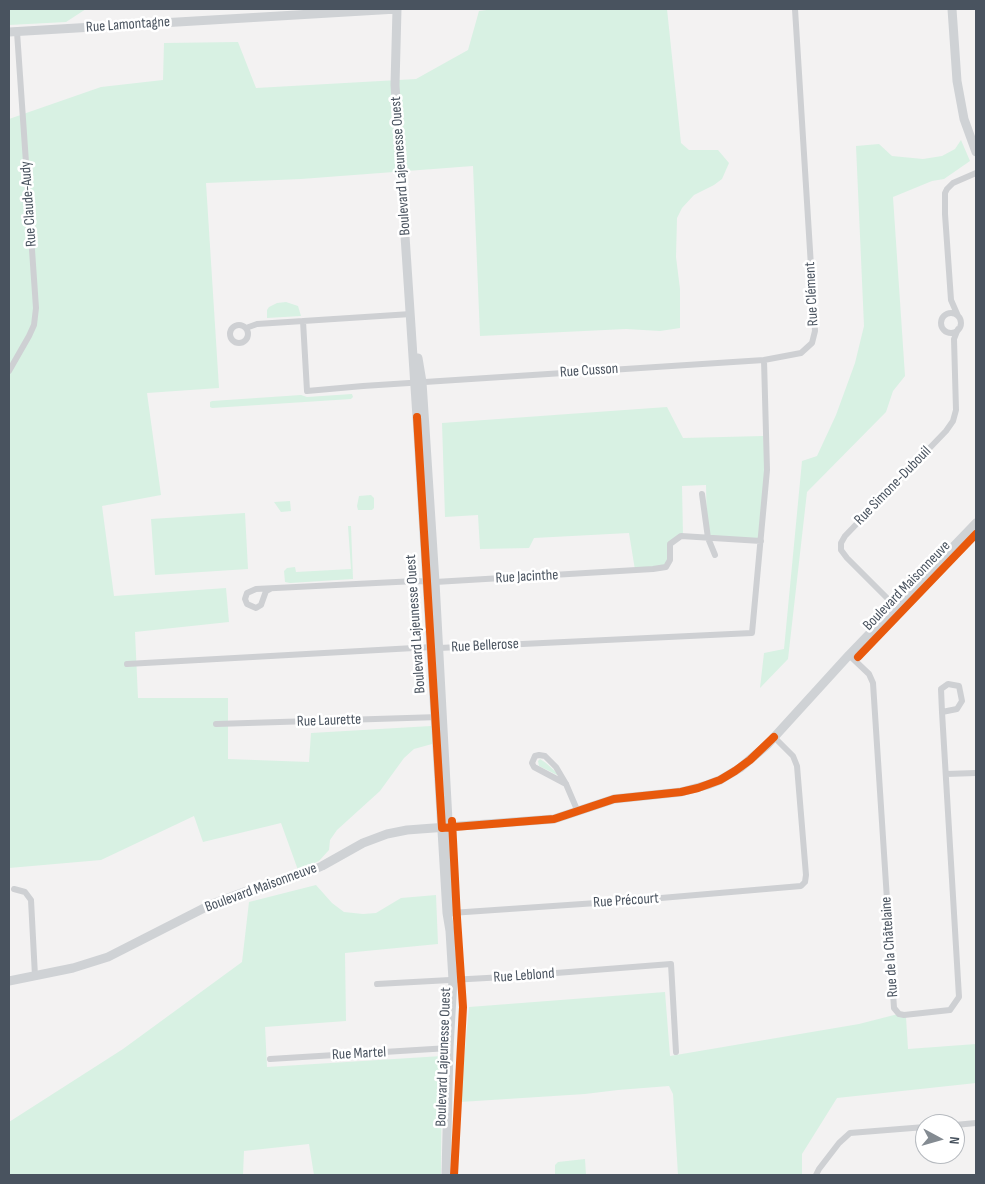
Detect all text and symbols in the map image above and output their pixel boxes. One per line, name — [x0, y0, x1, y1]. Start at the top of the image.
street label: Rue Lamontagne — [85, 13, 171, 37]
street label: Boulevard Lajeunesse Ouest — [387, 96, 415, 236]
street label: Rue Claude-Audy — [17, 160, 41, 248]
street label: Rue Clément — [801, 261, 823, 327]
street label: Rue Cusson — [559, 360, 619, 382]
street label: Rue Simone-Dubouil — [851, 443, 935, 529]
street label: Boulevard Maisonneuve — [860, 537, 954, 635]
street label: Boulevard Lajeunesse Ouest — [402, 554, 430, 694]
street label: Rue Jacinthe — [495, 566, 559, 588]
street label: Rue Bellerose — [451, 635, 519, 657]
street label: Rue Laurette — [297, 711, 361, 731]
street label: Boulevard Maisonneuve — [203, 859, 319, 917]
street label: Rue Précourt — [593, 890, 659, 912]
street label: Rue de la Châtelaine — [877, 896, 903, 998]
street label: Rue Leblond — [493, 965, 555, 987]
street label: Boulevard Lajeunesse Ouest — [433, 987, 455, 1127]
street label: Rue Martel — [332, 1044, 386, 1064]
north arrow — [915, 1114, 965, 1164]
text: N — [946, 1136, 963, 1145]

